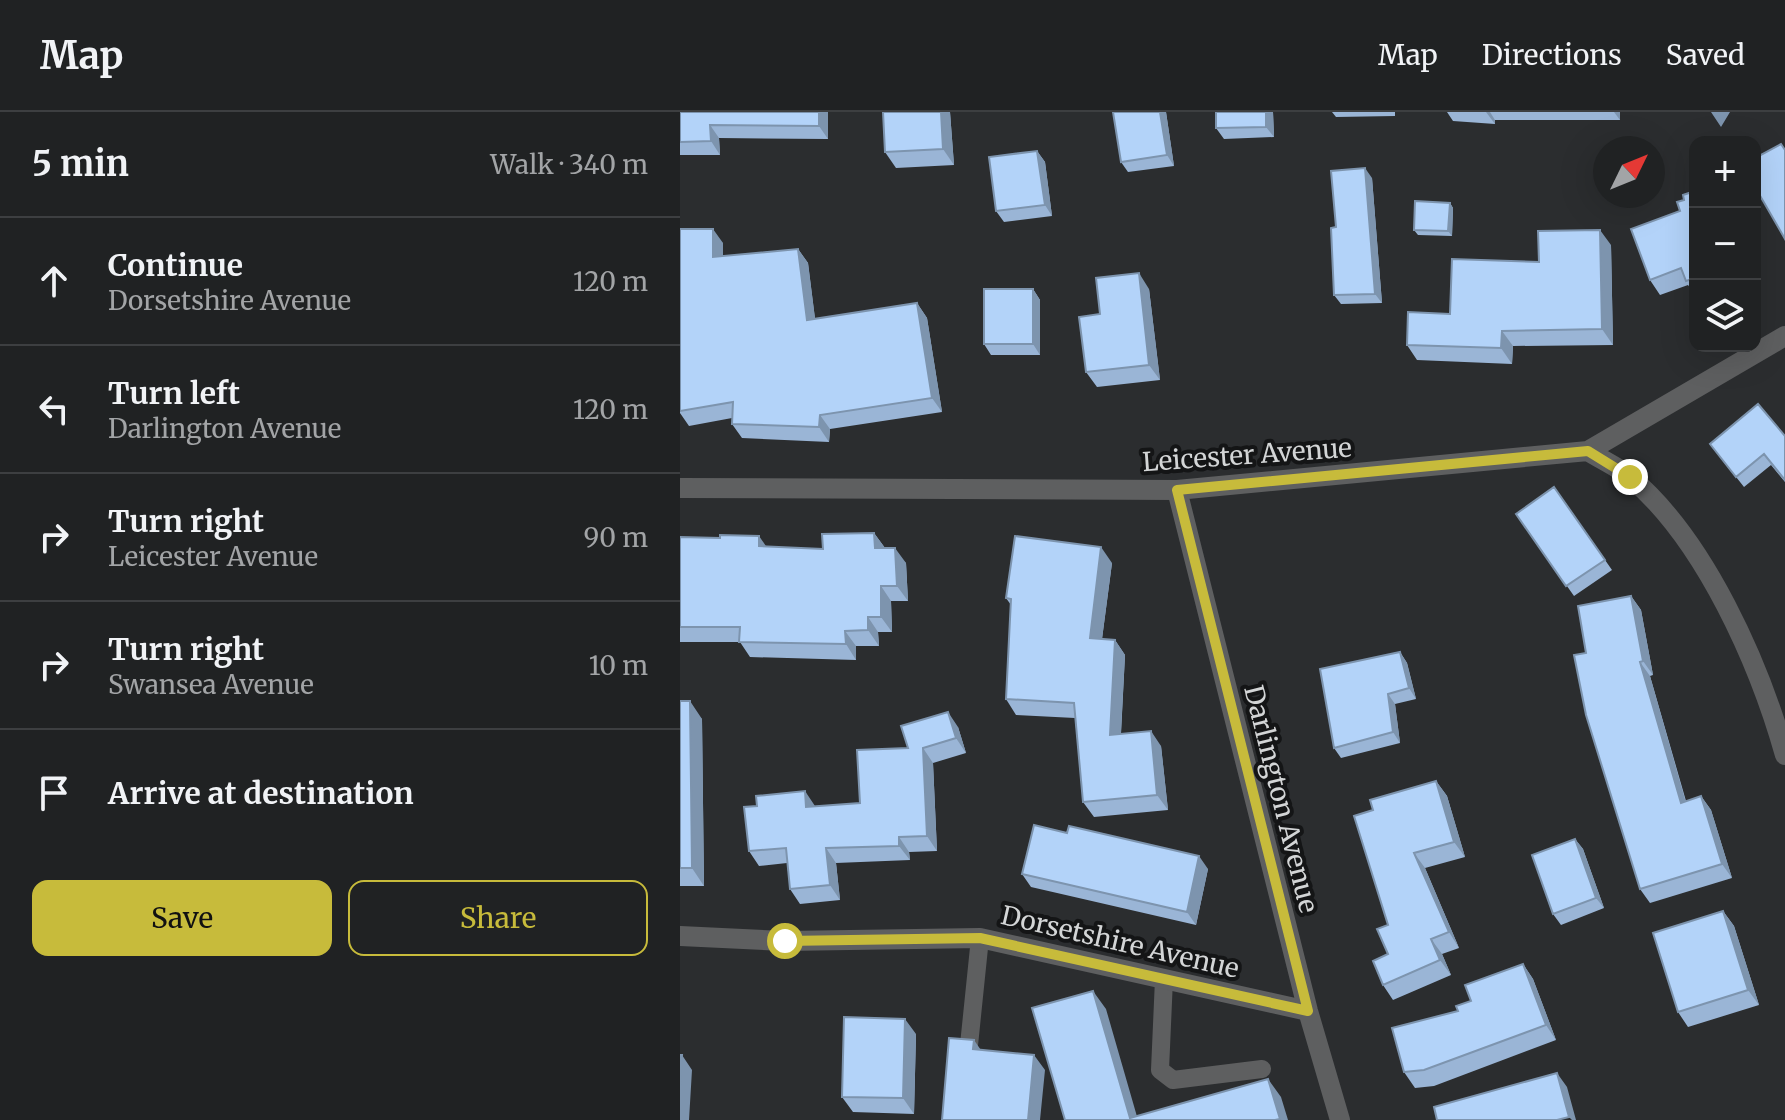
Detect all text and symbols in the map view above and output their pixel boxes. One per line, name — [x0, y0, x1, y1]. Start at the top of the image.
text: Map — [40, 32, 124, 79]
text: Map — [1378, 37, 1438, 73]
text: Directions — [1482, 37, 1622, 73]
text: Saved — [1666, 37, 1745, 73]
north arrow — [1593, 136, 1665, 208]
map controls — [1689, 136, 1761, 352]
button: + — [1689, 136, 1761, 208]
text: 5 min — [32, 143, 129, 185]
text: Walk · 340 m — [490, 148, 648, 181]
button: − — [1689, 208, 1761, 280]
text: Continue — [108, 246, 243, 284]
icon: ahead — [32, 259, 76, 303]
text: 120 m — [573, 265, 648, 298]
button: layers — [1689, 280, 1761, 352]
text: Dorsetshire Avenue — [108, 284, 351, 317]
text: Turn left — [108, 374, 240, 412]
icon: left — [32, 387, 76, 431]
text: 120 m — [573, 393, 648, 426]
text: Darlington Avenue — [108, 412, 341, 445]
street label: Leicester Avenue — [1141, 431, 1353, 478]
route end — [1612, 459, 1648, 495]
text: Turn right — [108, 502, 264, 540]
icon: right — [32, 515, 76, 559]
text: 90 m — [584, 521, 648, 554]
text: Leicester Avenue — [108, 540, 318, 573]
text: Turn right — [108, 630, 264, 668]
icon: right — [32, 643, 76, 687]
text: 10 m — [589, 649, 648, 682]
text: Swansea Avenue — [108, 668, 314, 701]
street label: Darlington Avenue — [1237, 682, 1326, 916]
icon: arrive — [32, 771, 76, 815]
text: Arrive at destination — [108, 774, 414, 812]
button: Save — [32, 880, 332, 956]
button: Share — [348, 880, 648, 956]
street label: Dorsetshire Avenue — [998, 898, 1242, 985]
route start — [767, 923, 803, 959]

